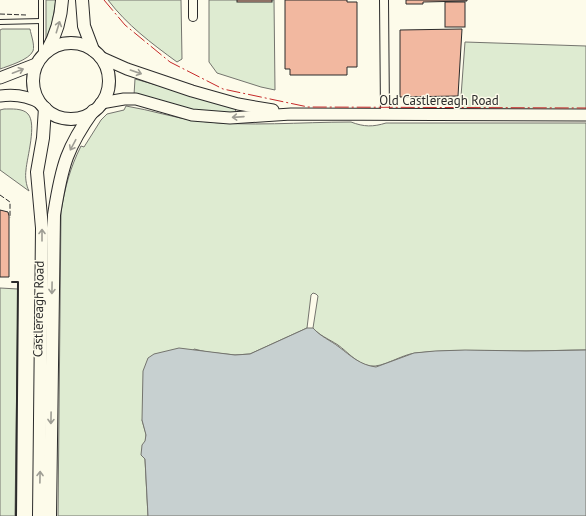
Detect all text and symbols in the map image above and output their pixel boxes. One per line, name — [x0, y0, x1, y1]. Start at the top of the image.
one-way arrow — [55, 20, 62, 33]
one-way arrow — [12, 67, 24, 75]
one-way arrow — [129, 69, 141, 77]
street label: Old Castlereagh Road — [379, 92, 499, 109]
one-way arrow — [232, 114, 245, 121]
one-way arrow — [69, 139, 76, 151]
one-way arrow — [38, 229, 46, 242]
street label: Castlereagh Road — [29, 261, 48, 357]
one-way arrow — [48, 281, 56, 294]
one-way arrow — [47, 411, 55, 424]
one-way arrow — [36, 471, 44, 484]

